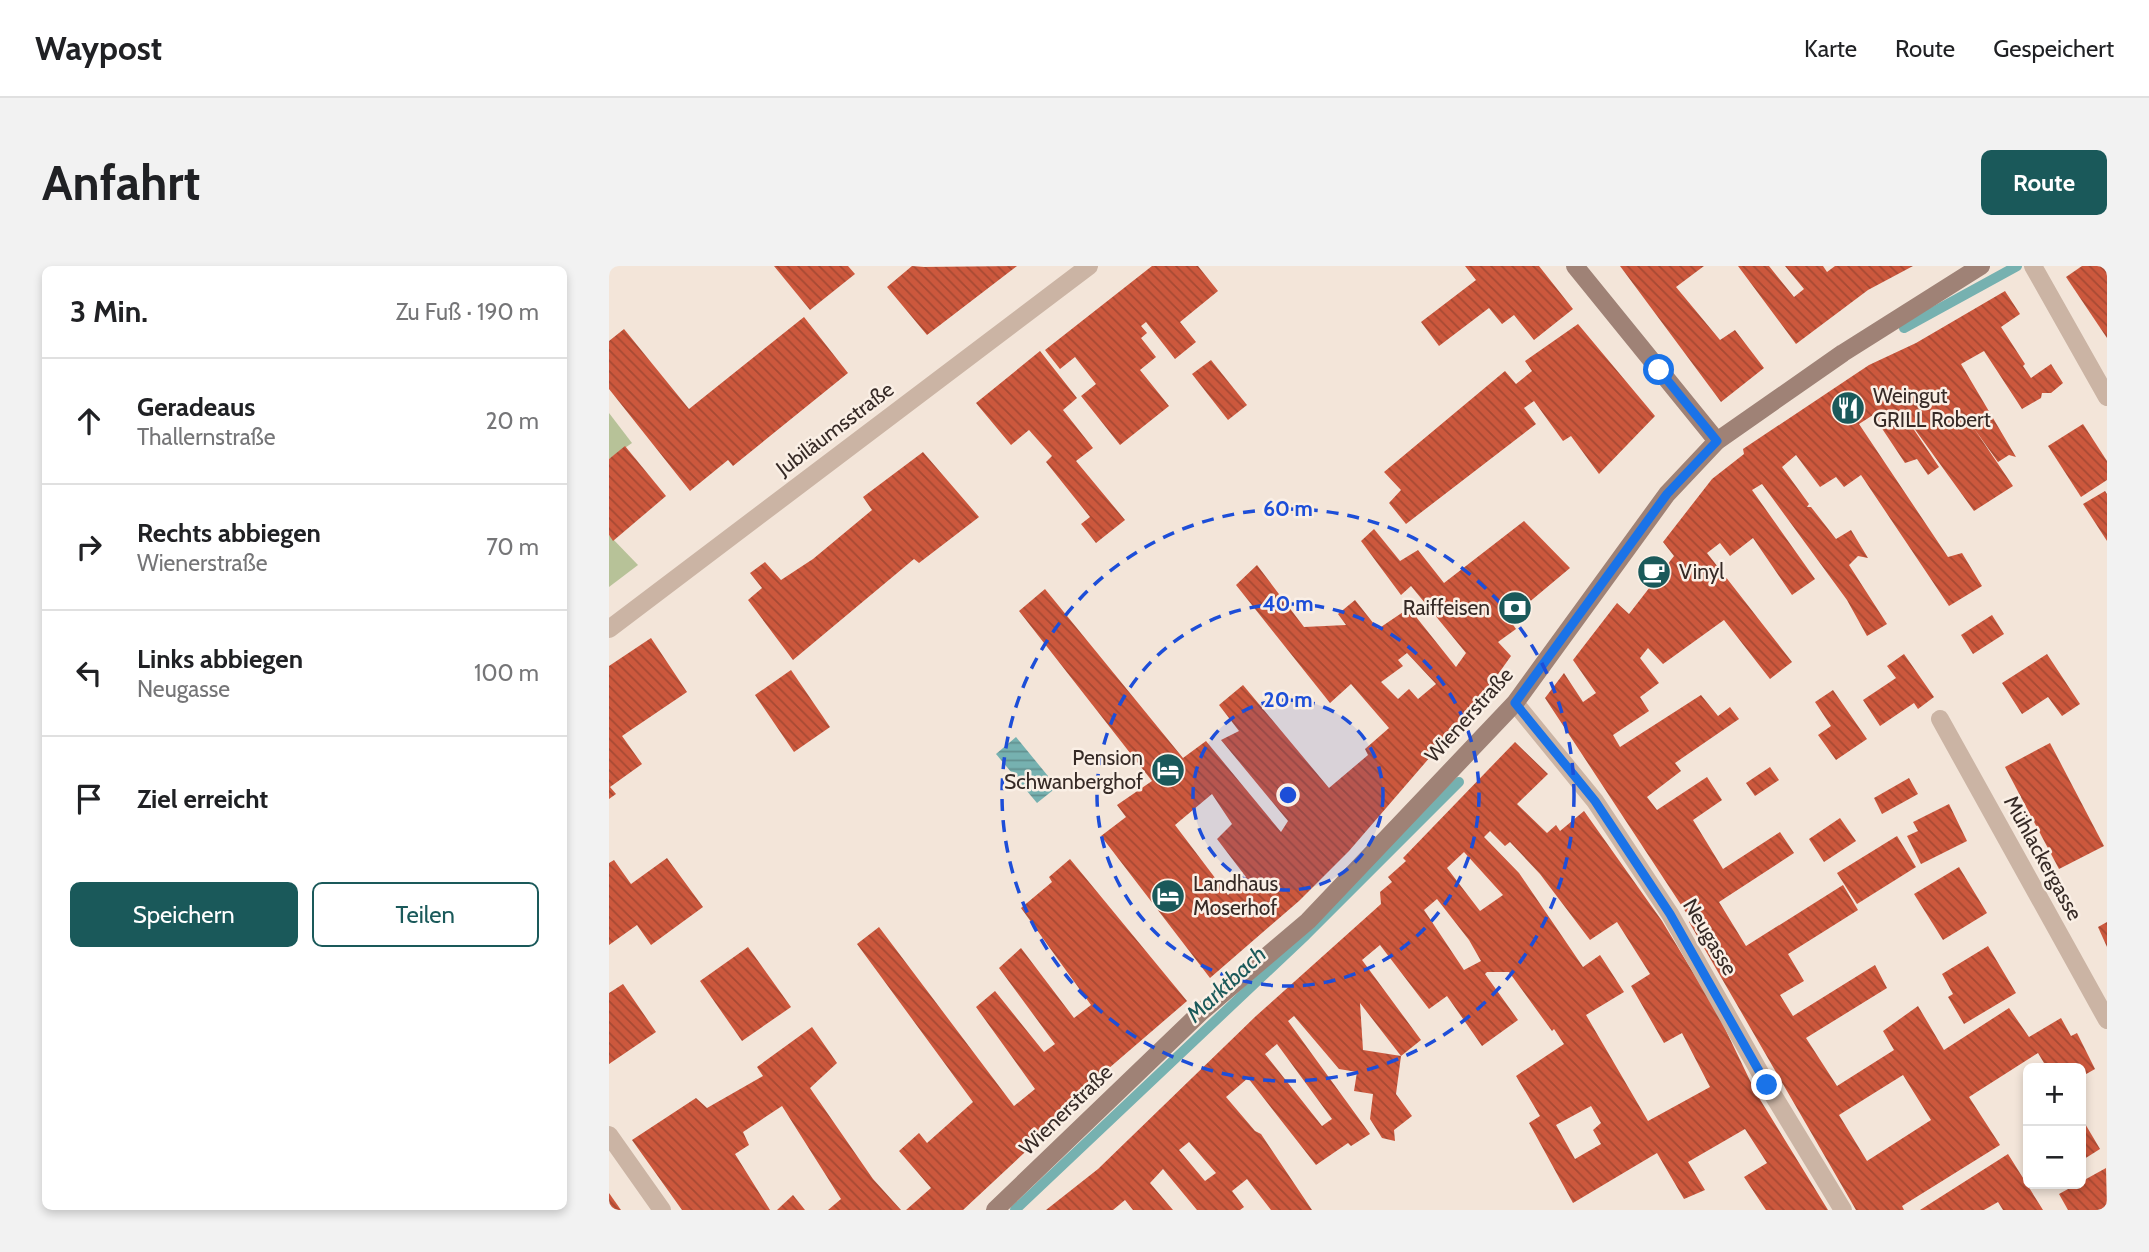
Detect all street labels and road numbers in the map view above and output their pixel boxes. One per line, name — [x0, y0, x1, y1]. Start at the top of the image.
street label: Jubiläumsstraße — [770, 376, 899, 481]
street label: Wienerstraße — [1419, 662, 1518, 767]
street label: Mühlackergasse — [1999, 791, 2088, 925]
street label: Neugasse — [1678, 894, 1743, 980]
street label: Wienerstraße — [1014, 1059, 1117, 1160]

